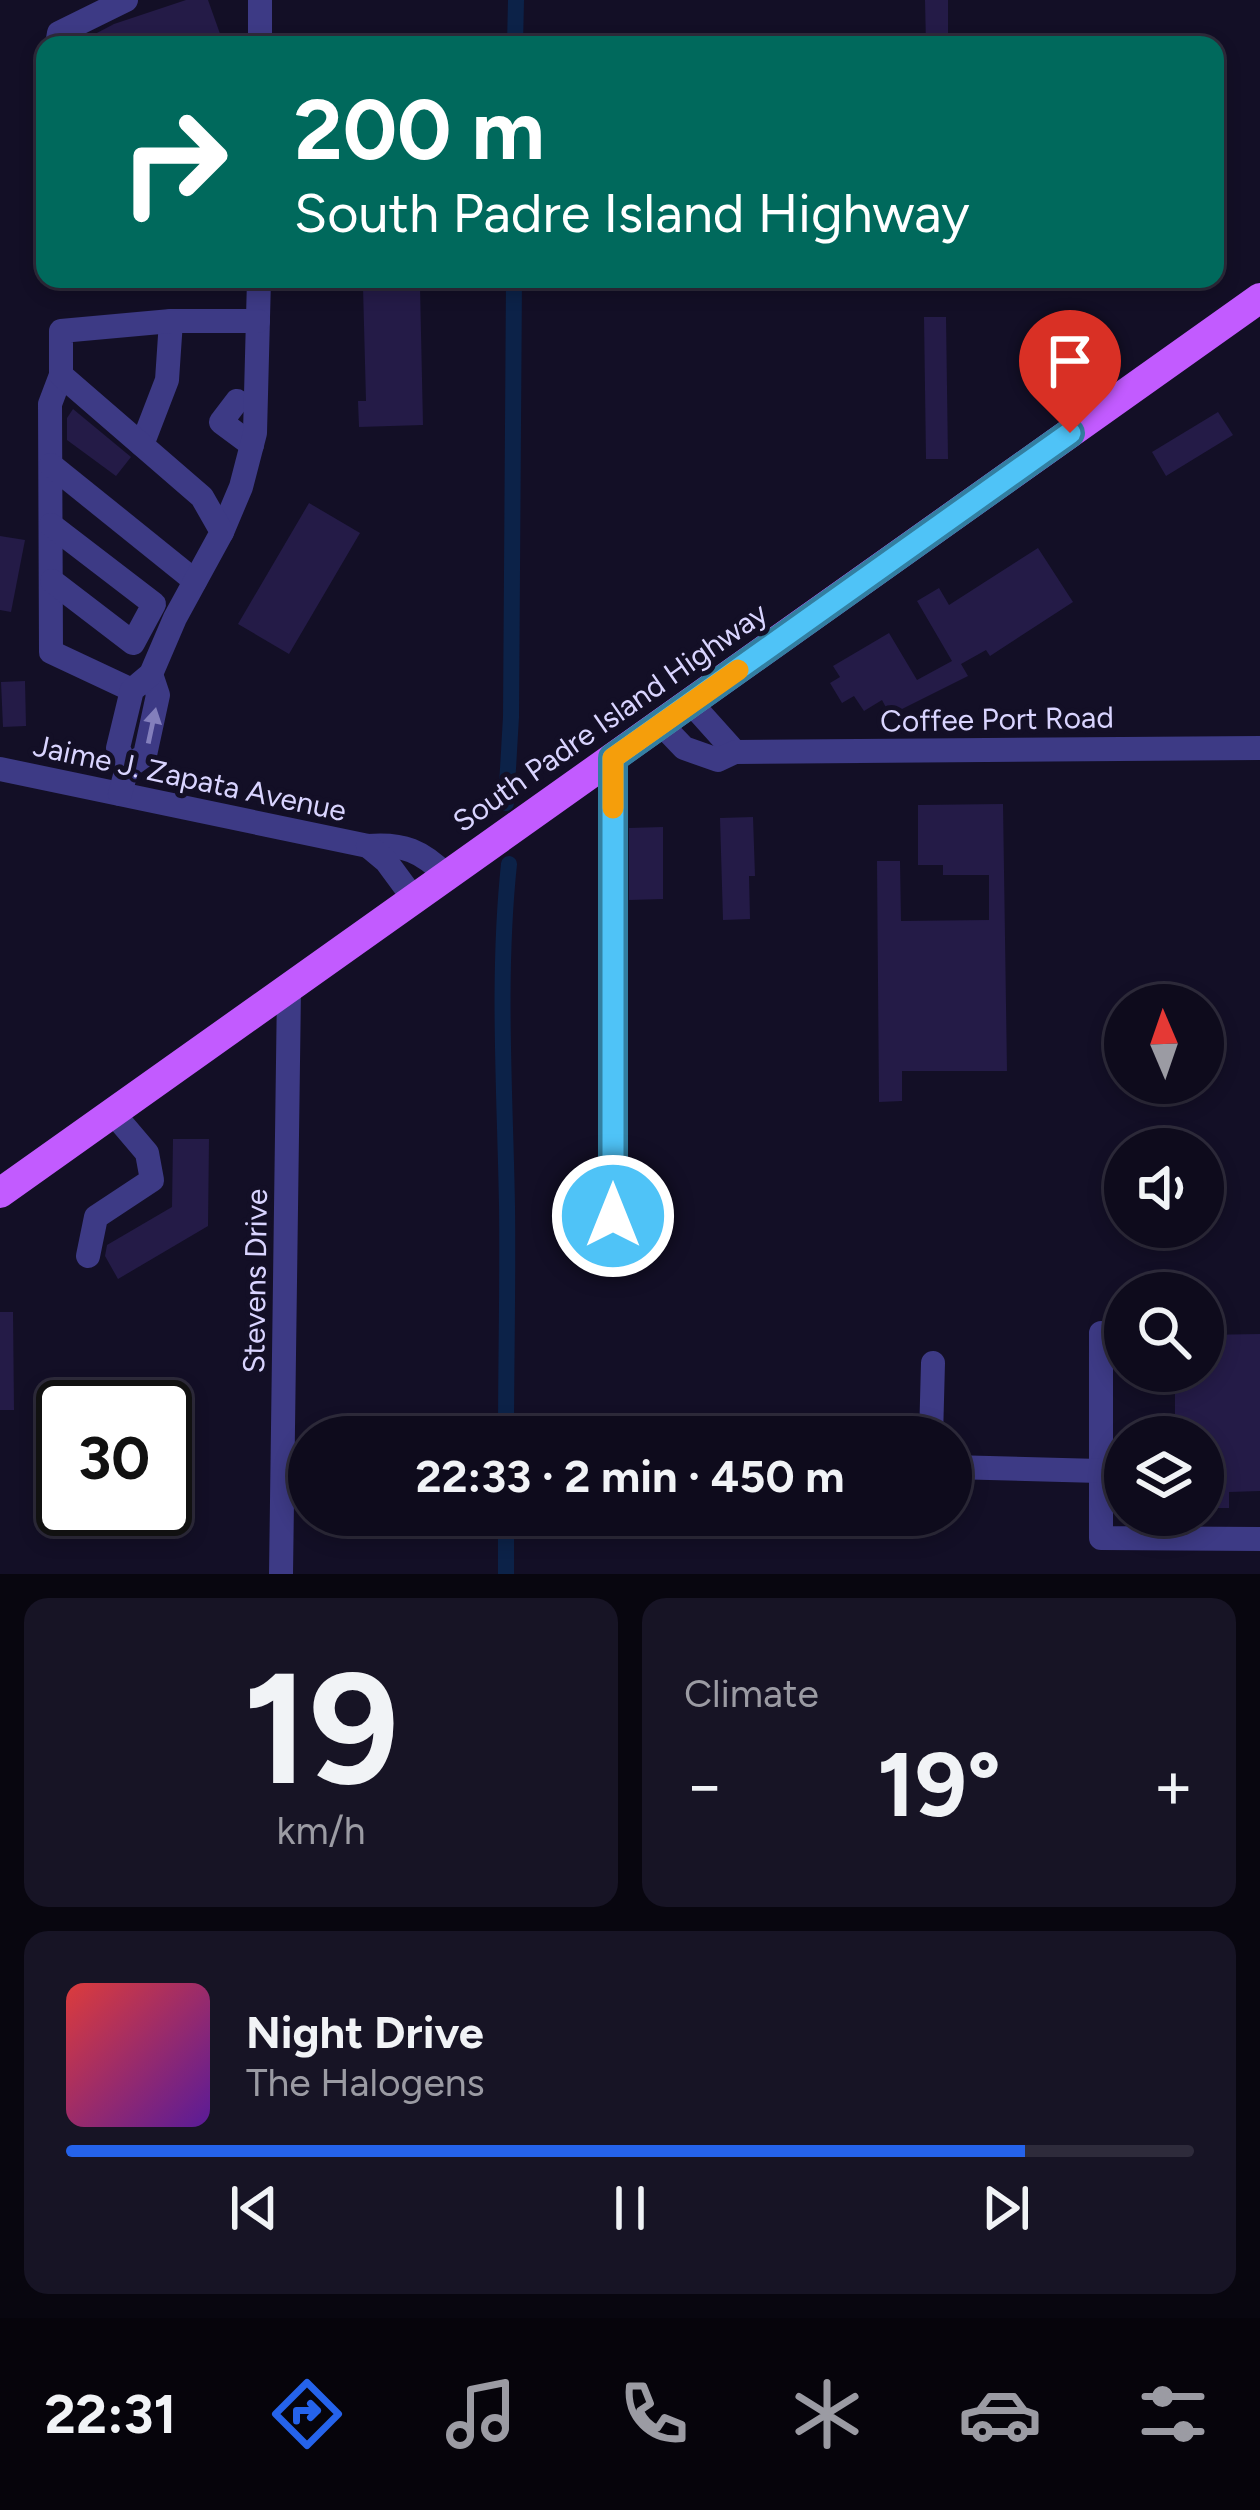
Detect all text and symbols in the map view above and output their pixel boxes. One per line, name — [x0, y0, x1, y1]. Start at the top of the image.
text: 200 m — [294, 79, 545, 180]
icon: right — [96, 84, 252, 240]
text: South Padre Island Highway — [294, 181, 970, 246]
pin — [1019, 310, 1121, 433]
icon: arrive — [1037, 328, 1103, 394]
street label: South Padre Island Highway — [446, 594, 775, 840]
street label: Coffee Port Road — [880, 698, 1114, 740]
one-way arrow — [143, 706, 162, 744]
street label: Jaime J. Zapata Avenue — [30, 727, 350, 829]
north arrow — [1104, 984, 1224, 1104]
map controls — [1104, 984, 1224, 1536]
button: sound — [1104, 1128, 1224, 1248]
position arrow — [550, 1153, 676, 1279]
street label: Stevens Drive — [235, 1188, 275, 1374]
button: search — [1104, 1272, 1224, 1392]
speed limit sign: 30 — [36, 1380, 192, 1536]
button: layers — [1104, 1416, 1224, 1536]
text: 22:33 · 2 min · 450 m — [415, 1449, 845, 1503]
text: 19 — [243, 1635, 399, 1822]
text: Climate — [684, 1670, 819, 1717]
text: 19° — [877, 1730, 1001, 1839]
text: − — [684, 1745, 725, 1825]
text: + — [1153, 1745, 1194, 1825]
text: km/h — [276, 1807, 366, 1854]
text: Night Drive — [246, 2005, 484, 2059]
text: The Halogens — [246, 2059, 485, 2106]
icon: previous — [221, 2175, 287, 2241]
icon: pause — [597, 2175, 663, 2241]
icon: next — [973, 2175, 1039, 2241]
icon: directions — [265, 2372, 349, 2456]
icon: music — [439, 2372, 523, 2456]
icon: phone — [612, 2372, 696, 2456]
icon: climate — [785, 2372, 869, 2456]
icon: car — [958, 2372, 1042, 2456]
icon: filters — [1131, 2372, 1215, 2456]
text: 22:31 — [45, 2382, 176, 2447]

